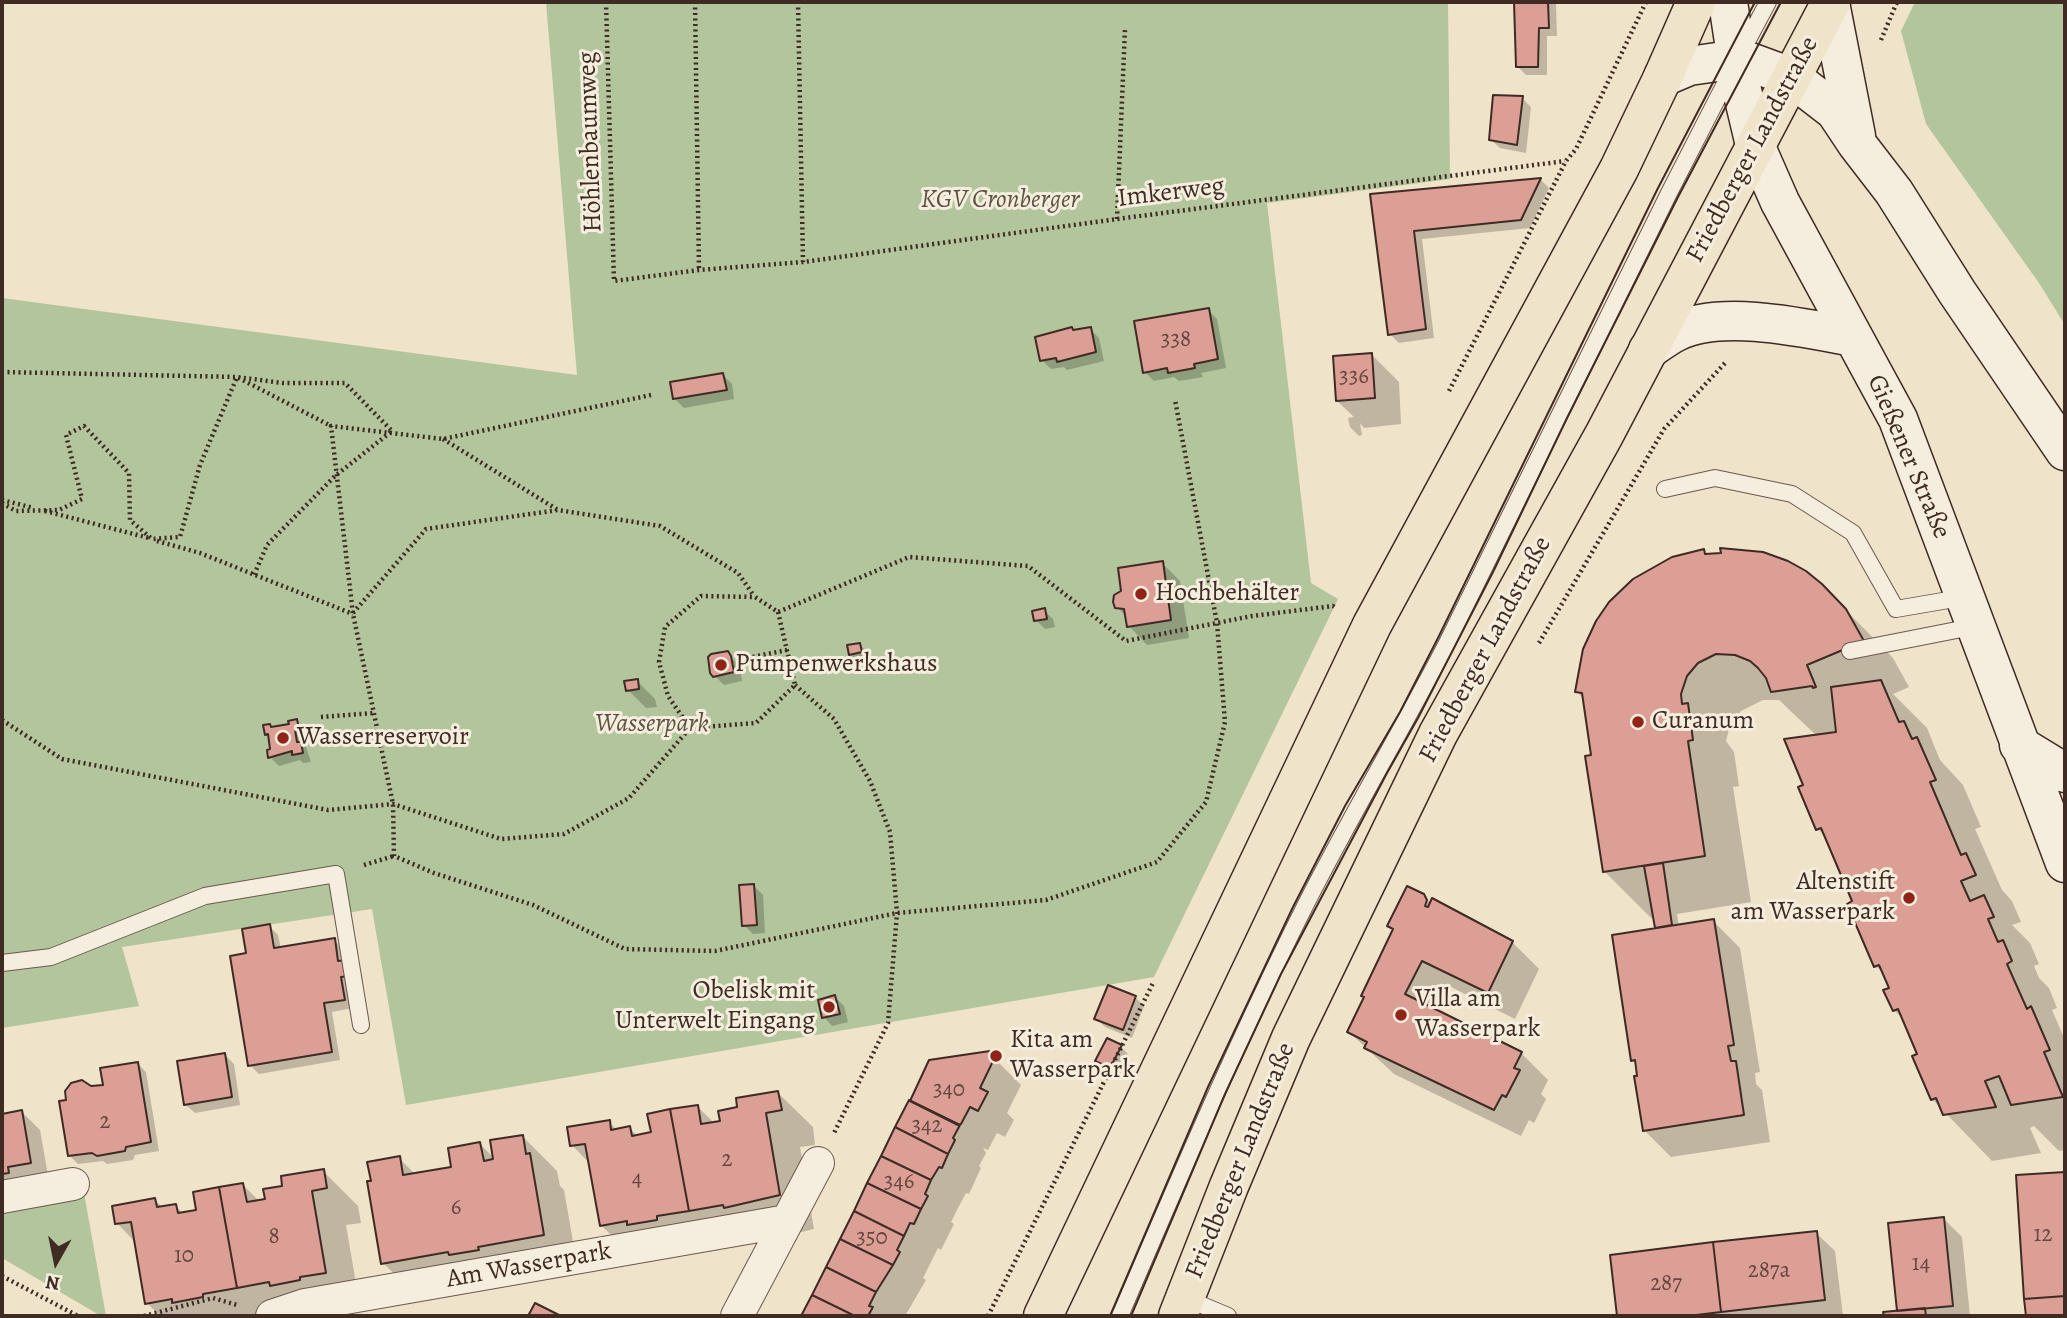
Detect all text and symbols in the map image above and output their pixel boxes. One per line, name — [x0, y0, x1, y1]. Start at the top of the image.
street label: Friedberger Landstraße — [1680, 32, 1826, 268]
street label: Höhlenbaumweg — [572, 51, 610, 233]
street label: Imkerweg — [1116, 171, 1226, 215]
park label: KGV Cronberger — [921, 185, 1079, 217]
house number: 338 — [1161, 326, 1191, 354]
house number: 336 — [1339, 363, 1369, 391]
street label: Gießener Straße — [1859, 370, 1957, 544]
street label: Friedberger Landstraße — [1413, 532, 1559, 768]
place label: Hochbehälter — [1155, 578, 1299, 610]
marker: Hochbehälter — [1133, 586, 1149, 602]
place label: Pumpenwerkshaus — [735, 649, 938, 681]
marker: Pumpenwerkshaus — [713, 657, 729, 673]
place label: Curanum — [1652, 706, 1754, 738]
park label: Wasserpark — [595, 709, 709, 741]
marker: Curanum — [1630, 714, 1646, 730]
place label: Wasserreservoir — [297, 722, 469, 754]
marker: Wasserreservoir — [275, 730, 291, 746]
place label: Altenstift am Wasserpark — [1731, 867, 1895, 928]
marker: Altenstift am Wasserpark — [1901, 890, 1917, 906]
place label: Obelisk mit Unterwelt Eingang — [615, 976, 815, 1038]
place label: Villa am Wasserpark — [1415, 984, 1541, 1046]
marker: Obelisk mit Unterwelt Eingang — [821, 999, 837, 1015]
marker: Villa am Wasserpark — [1393, 1007, 1409, 1023]
place label: Kita am Wasserpark — [1010, 1025, 1136, 1086]
street label: Friedberger Landstraße — [1179, 1038, 1303, 1284]
marker: Kita am Wasserpark — [988, 1048, 1004, 1064]
house number: 340 — [933, 1076, 965, 1104]
house number: 2 — [100, 1108, 110, 1136]
house number: 342 — [912, 1112, 942, 1140]
house number: 2 — [722, 1146, 732, 1174]
house number: 4 — [632, 1165, 642, 1193]
house number: 346 — [884, 1168, 914, 1196]
house number: 6 — [451, 1194, 461, 1222]
house number: 12 — [2034, 1221, 2052, 1249]
house number: 8 — [268, 1223, 280, 1251]
house number: 350 — [856, 1224, 888, 1252]
north arrow — [21, 1227, 91, 1297]
street label: Am Wasserpark — [444, 1236, 614, 1296]
house number: 10 — [174, 1242, 194, 1270]
house number: 14 — [1912, 1250, 1930, 1278]
house number: 287a — [1748, 1257, 1790, 1285]
text: N — [44, 1269, 62, 1297]
house number: 287 — [1650, 1270, 1682, 1298]

